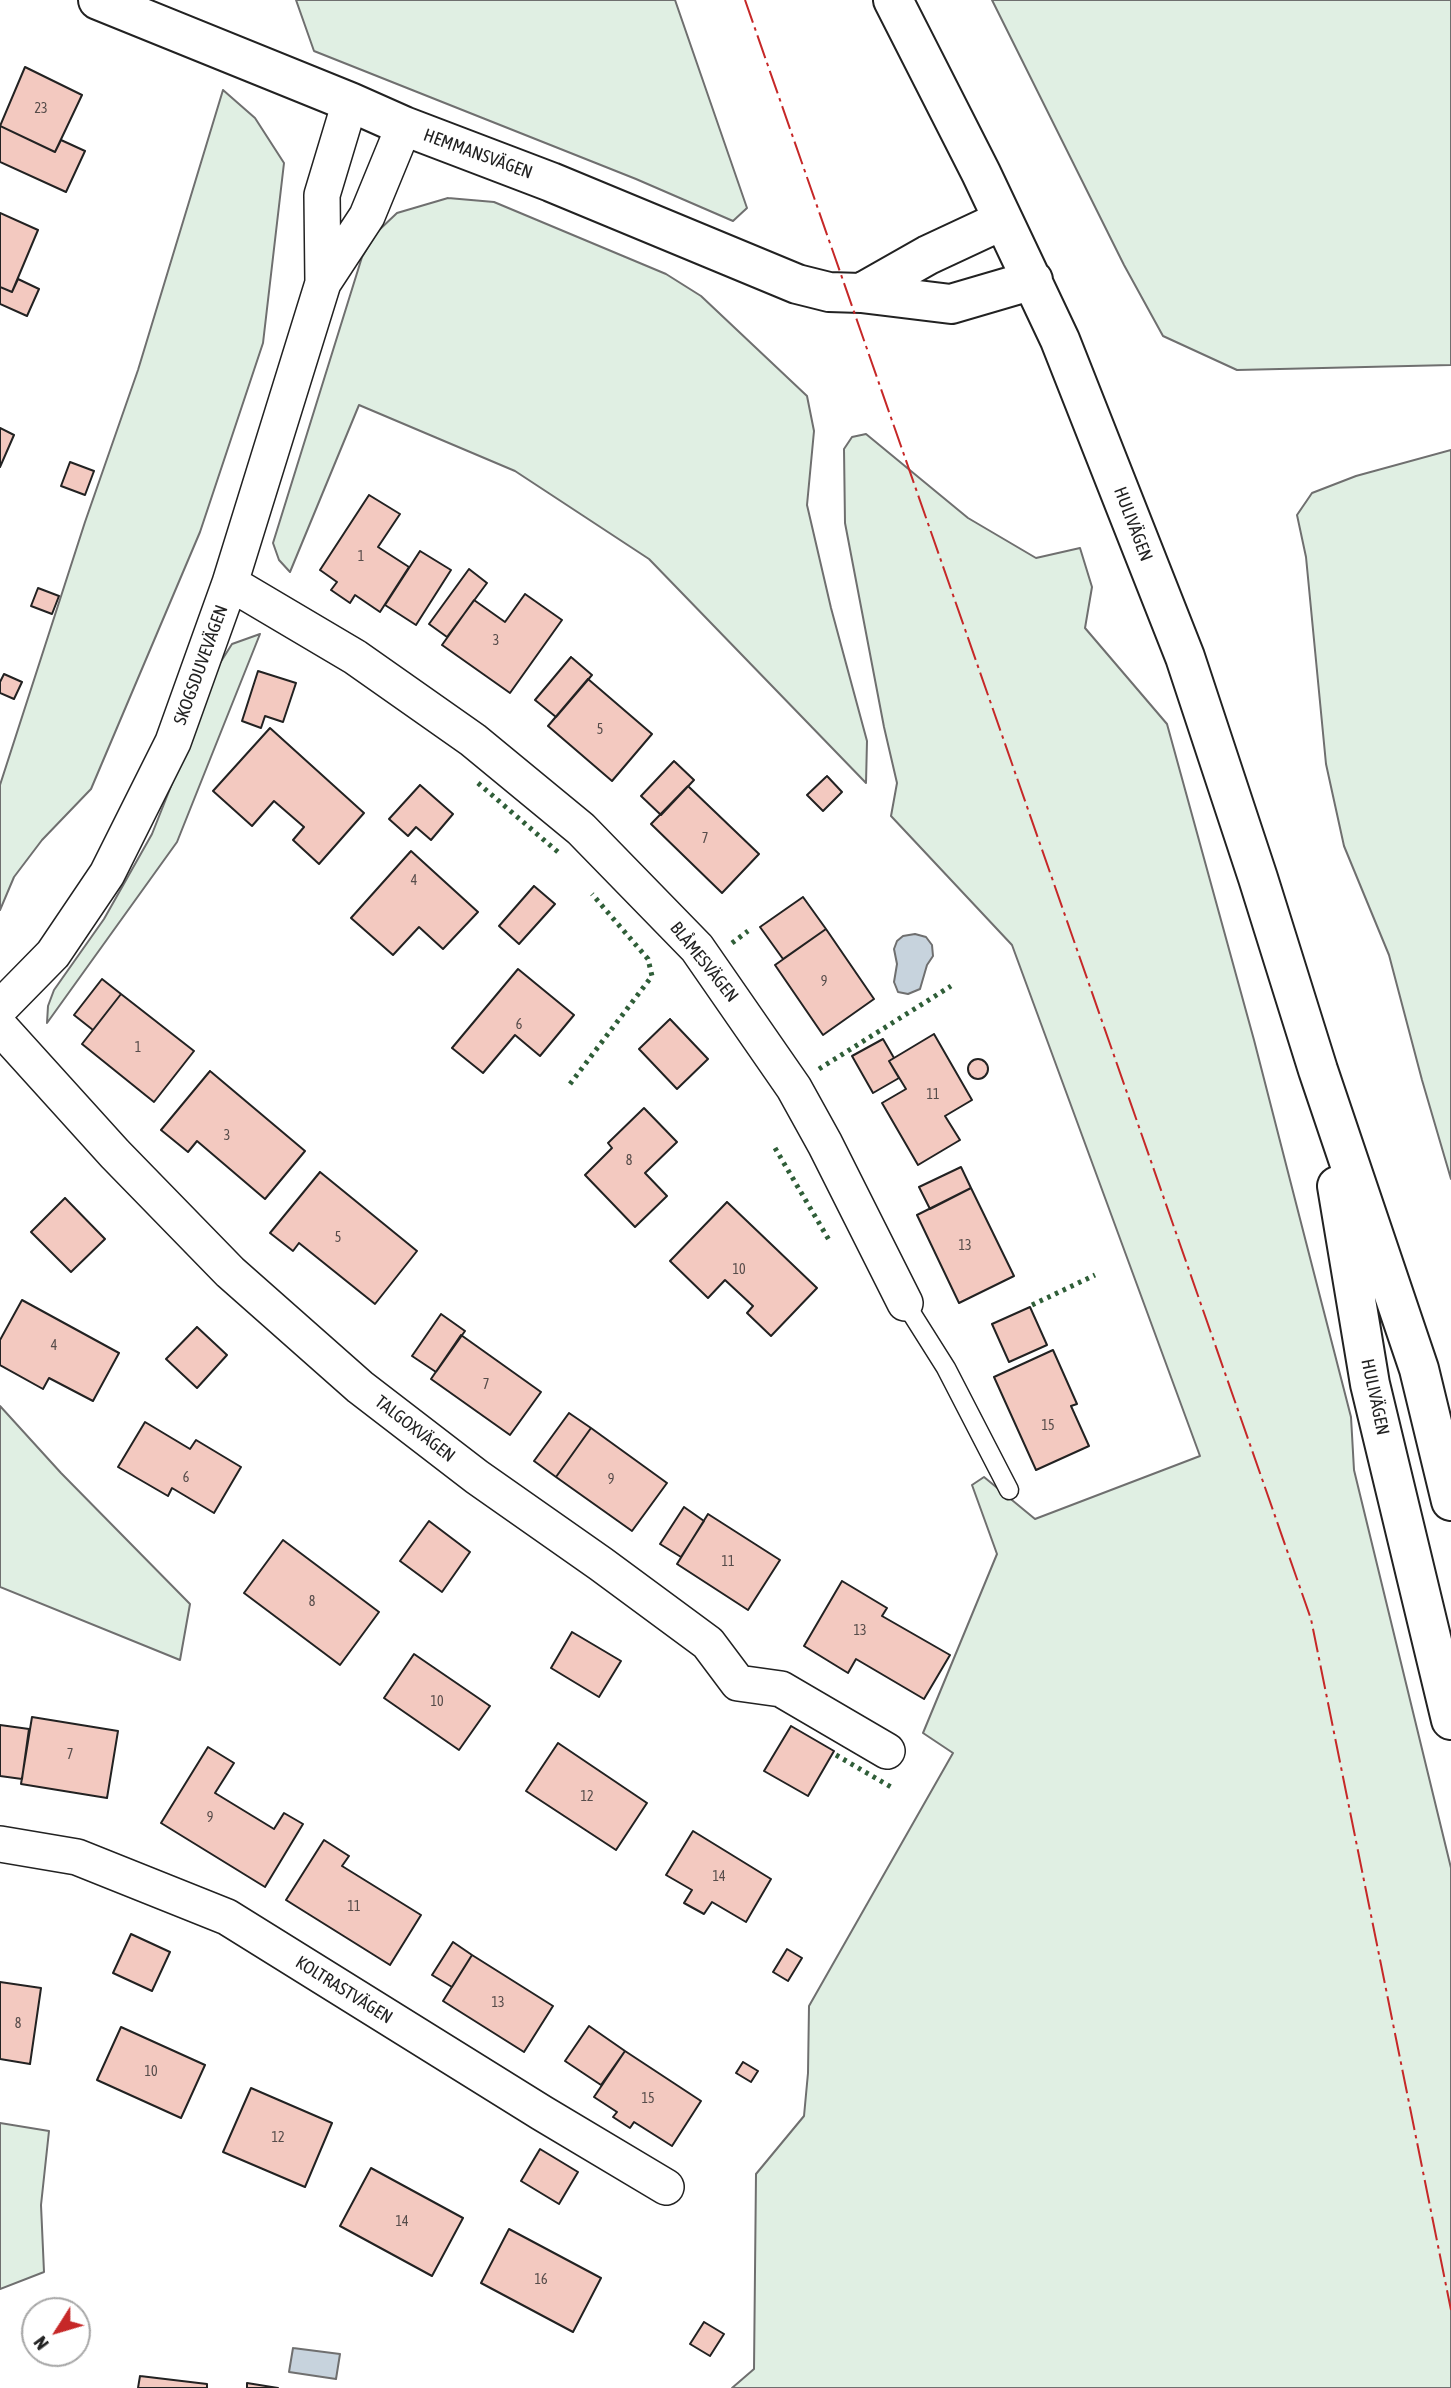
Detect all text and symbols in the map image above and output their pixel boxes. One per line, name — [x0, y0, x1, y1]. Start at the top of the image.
house number: 23 — [34, 101, 48, 117]
street label: HEMMANSVÄGEN — [421, 124, 535, 184]
street label: HULIVÄGEN — [1109, 484, 1157, 564]
house number: 1 — [358, 549, 364, 565]
street label: SKOGSDUVEVÄGEN — [169, 602, 233, 728]
house number: 3 — [493, 633, 499, 649]
house number: 5 — [597, 722, 603, 738]
house number: 7 — [702, 831, 708, 847]
house number: 4 — [411, 873, 417, 889]
street label: BLÅMESVÄGEN — [665, 918, 743, 1006]
house number: 9 — [821, 974, 827, 990]
house number: 6 — [516, 1017, 522, 1033]
house number: 1 — [135, 1040, 141, 1056]
house number: 11 — [926, 1087, 940, 1103]
house number: 3 — [224, 1128, 230, 1144]
house number: 8 — [626, 1153, 632, 1169]
house number: 5 — [335, 1230, 341, 1246]
house number: 13 — [958, 1238, 972, 1254]
house number: 10 — [732, 1262, 746, 1278]
house number: 4 — [51, 1338, 57, 1354]
street label: HULIVÄGEN — [1356, 1357, 1394, 1437]
house number: 7 — [483, 1377, 489, 1393]
street label: TALGOXVÄGEN — [371, 1391, 459, 1467]
house number: 15 — [1041, 1418, 1055, 1434]
house number: 6 — [183, 1470, 189, 1486]
house number: 9 — [608, 1472, 614, 1488]
house number: 11 — [721, 1554, 735, 1570]
house number: 8 — [309, 1594, 315, 1610]
house number: 13 — [853, 1623, 867, 1639]
house number: 10 — [430, 1694, 444, 1710]
house number: 7 — [67, 1747, 73, 1763]
house number: 12 — [580, 1789, 594, 1805]
house number: 9 — [207, 1810, 213, 1826]
house number: 14 — [712, 1869, 726, 1885]
house number: 11 — [347, 1899, 361, 1915]
street label: KOLTRASTVÄGEN — [291, 1952, 397, 2028]
house number: 13 — [491, 1995, 505, 2011]
house number: 8 — [15, 2016, 21, 2032]
house number: 10 — [144, 2064, 158, 2080]
house number: 15 — [641, 2091, 655, 2107]
house number: 12 — [271, 2130, 285, 2146]
house number: 14 — [395, 2214, 409, 2230]
house number: 16 — [534, 2272, 548, 2288]
north arrow — [21, 2297, 91, 2367]
text: N — [29, 2332, 53, 2355]

